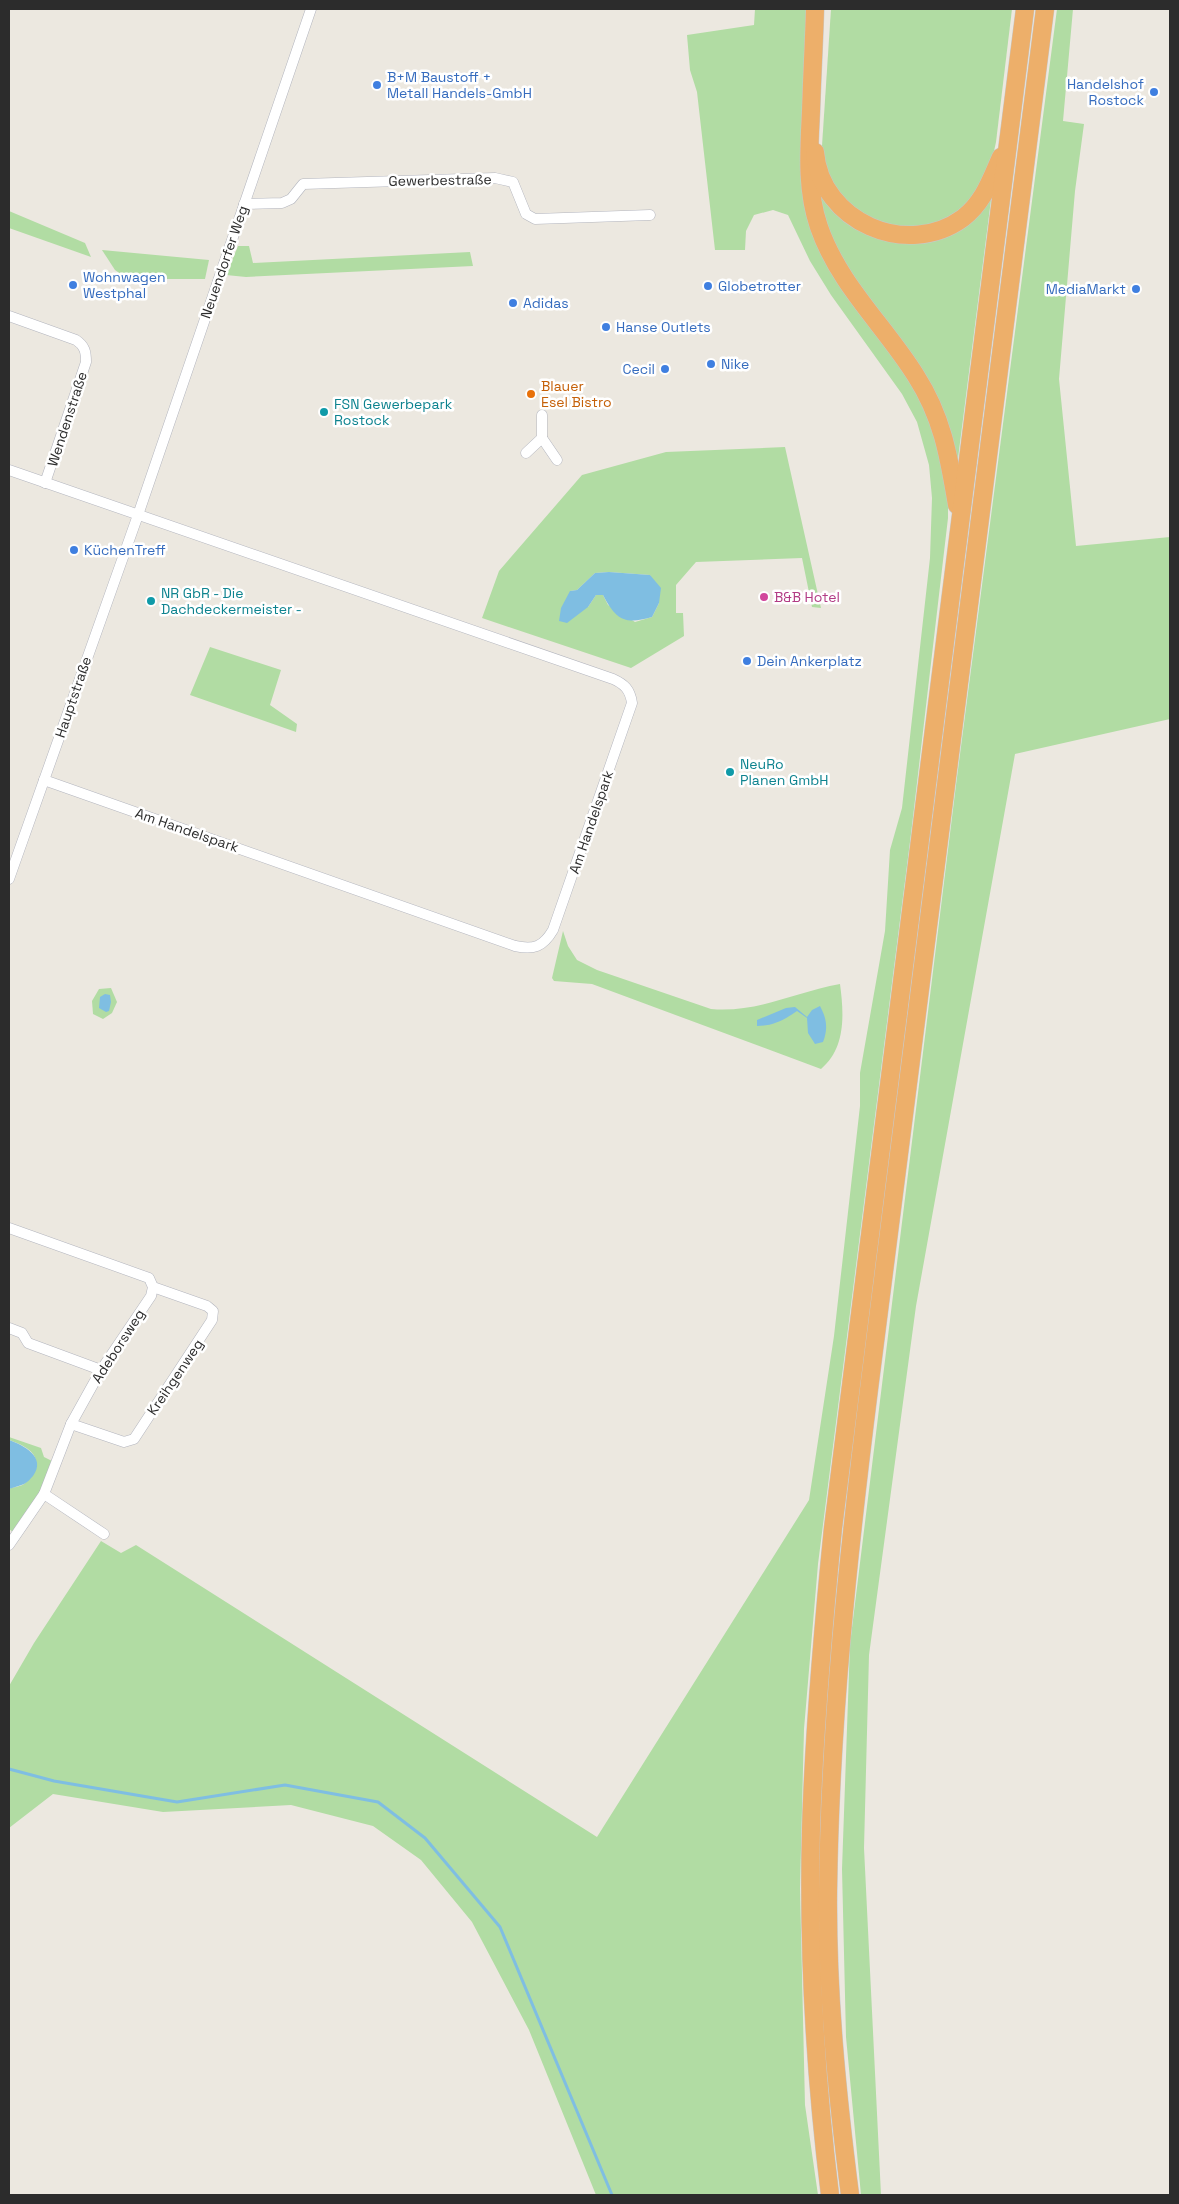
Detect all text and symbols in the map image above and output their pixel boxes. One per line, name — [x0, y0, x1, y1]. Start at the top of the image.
place label: B+M Baustoff + Metall Handels-GmbH — [387, 68, 532, 102]
place label: Handelshof Rostock — [1067, 75, 1144, 109]
marker: B+M Baustoff + Metall Handels-GmbH — [371, 79, 383, 91]
marker: Handelshof Rostock — [1148, 86, 1160, 98]
street label: Gewerbestraße — [388, 170, 492, 190]
street label: Neuendorfer Weg — [196, 203, 252, 321]
place label: Wohnwagen Westphal — [83, 268, 166, 302]
place label: Globetrotter — [718, 277, 801, 295]
marker: Wohnwagen Westphal — [67, 279, 79, 291]
marker: Globetrotter — [702, 280, 714, 292]
place label: MediaMarkt — [1046, 280, 1126, 298]
marker: MediaMarkt — [1130, 283, 1142, 295]
place label: Adidas — [523, 294, 569, 312]
marker: Adidas — [507, 297, 519, 309]
place label: Hanse Outlets — [616, 318, 711, 336]
marker: Hanse Outlets — [600, 321, 612, 333]
place label: Nike — [721, 355, 749, 373]
marker: Nike — [705, 358, 717, 370]
place label: Cecil — [622, 360, 655, 378]
marker: Cecil — [659, 363, 671, 375]
street label: Wendenstraße — [43, 369, 91, 469]
place label: Blauer Esel Bistro — [541, 377, 612, 411]
marker: Blauer Esel Bistro — [525, 388, 537, 400]
place label: FSN Gewerbepark Rostock — [334, 395, 453, 429]
marker: FSN Gewerbepark Rostock — [318, 406, 330, 418]
place label: KüchenTreff — [84, 541, 166, 559]
marker: KüchenTreff — [68, 544, 80, 556]
place label: NR GbR - Die Dachdeckermeister - — [161, 584, 302, 618]
place label: B&B Hotel — [774, 588, 840, 606]
marker: B&B Hotel — [758, 591, 770, 603]
marker: NR GbR - Die Dachdeckermeister - — [145, 595, 157, 607]
place label: Dein Ankerplatz — [757, 652, 862, 670]
street label: Hauptstraße — [51, 654, 95, 740]
marker: Dein Ankerplatz — [741, 655, 753, 667]
place label: NeuRo Planen GmbH — [740, 755, 828, 789]
marker: NeuRo Planen GmbH — [724, 766, 736, 778]
street label: Am Handelspark — [565, 767, 617, 876]
street label: Am Handelspark — [133, 804, 242, 856]
street label: Adeborsweg — [87, 1306, 149, 1386]
street label: Kreihgenweg — [143, 1335, 207, 1419]

